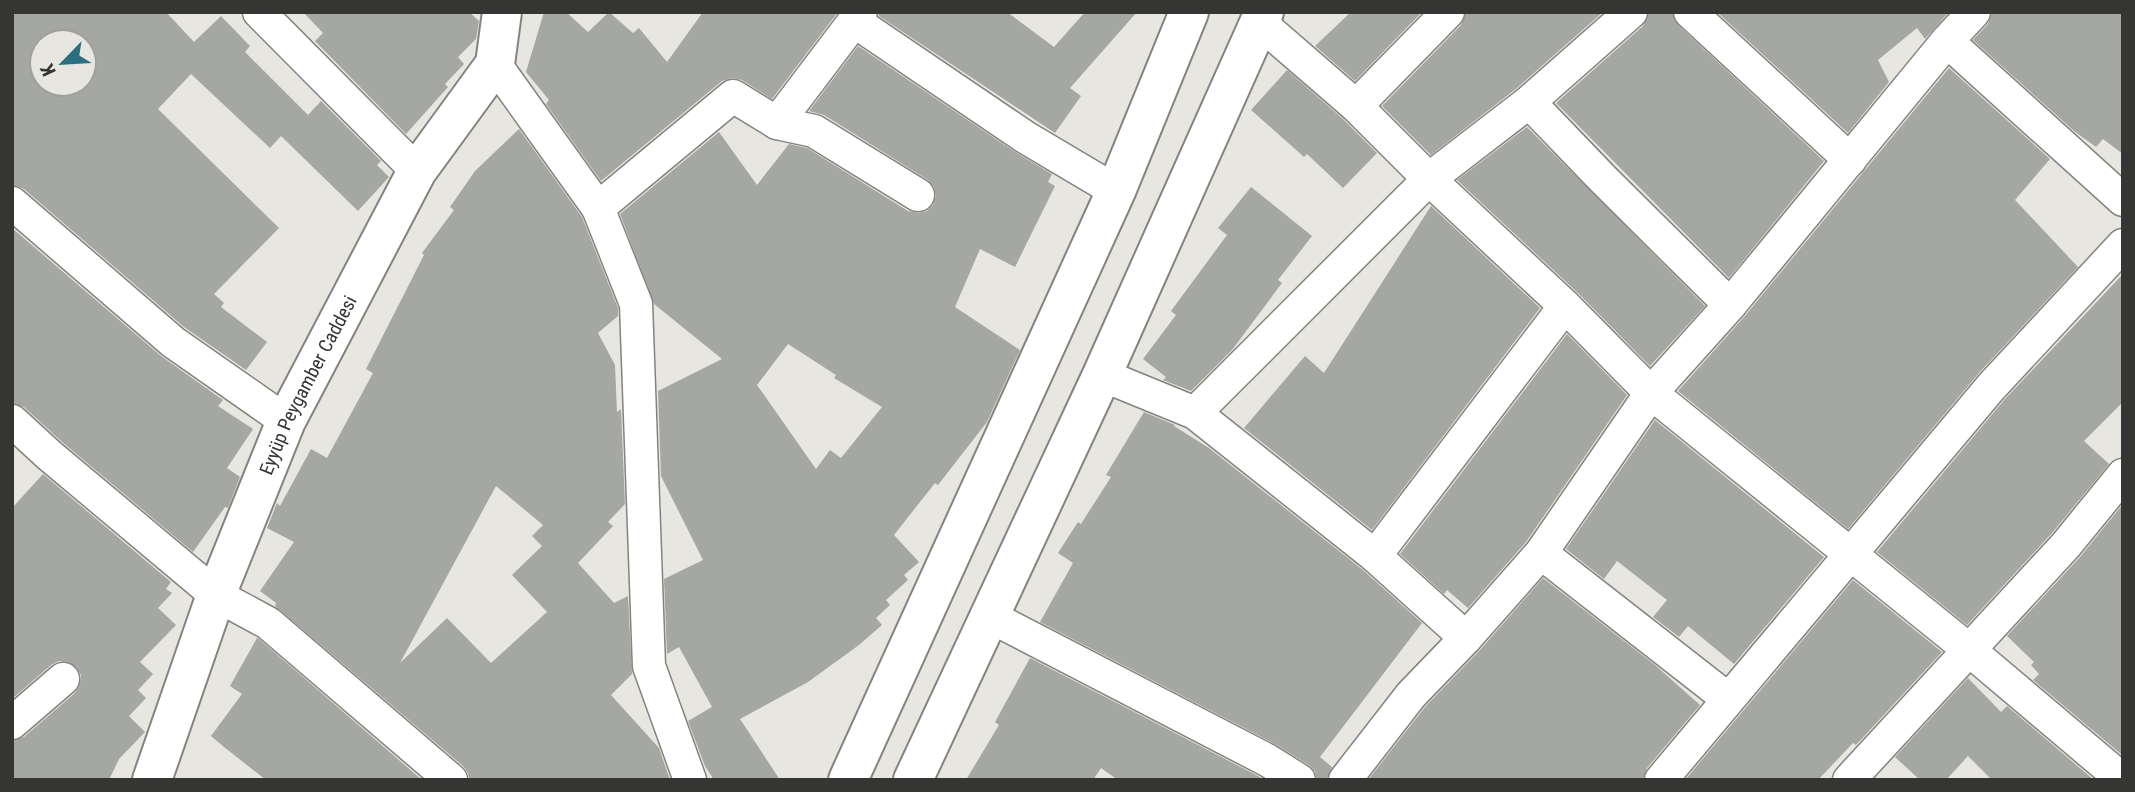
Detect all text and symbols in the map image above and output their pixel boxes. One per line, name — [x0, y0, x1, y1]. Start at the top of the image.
north arrow — [28, 28, 98, 98]
text: K — [35, 60, 61, 80]
street label: Eyyüp Peygamber Caddesi — [254, 292, 361, 478]

